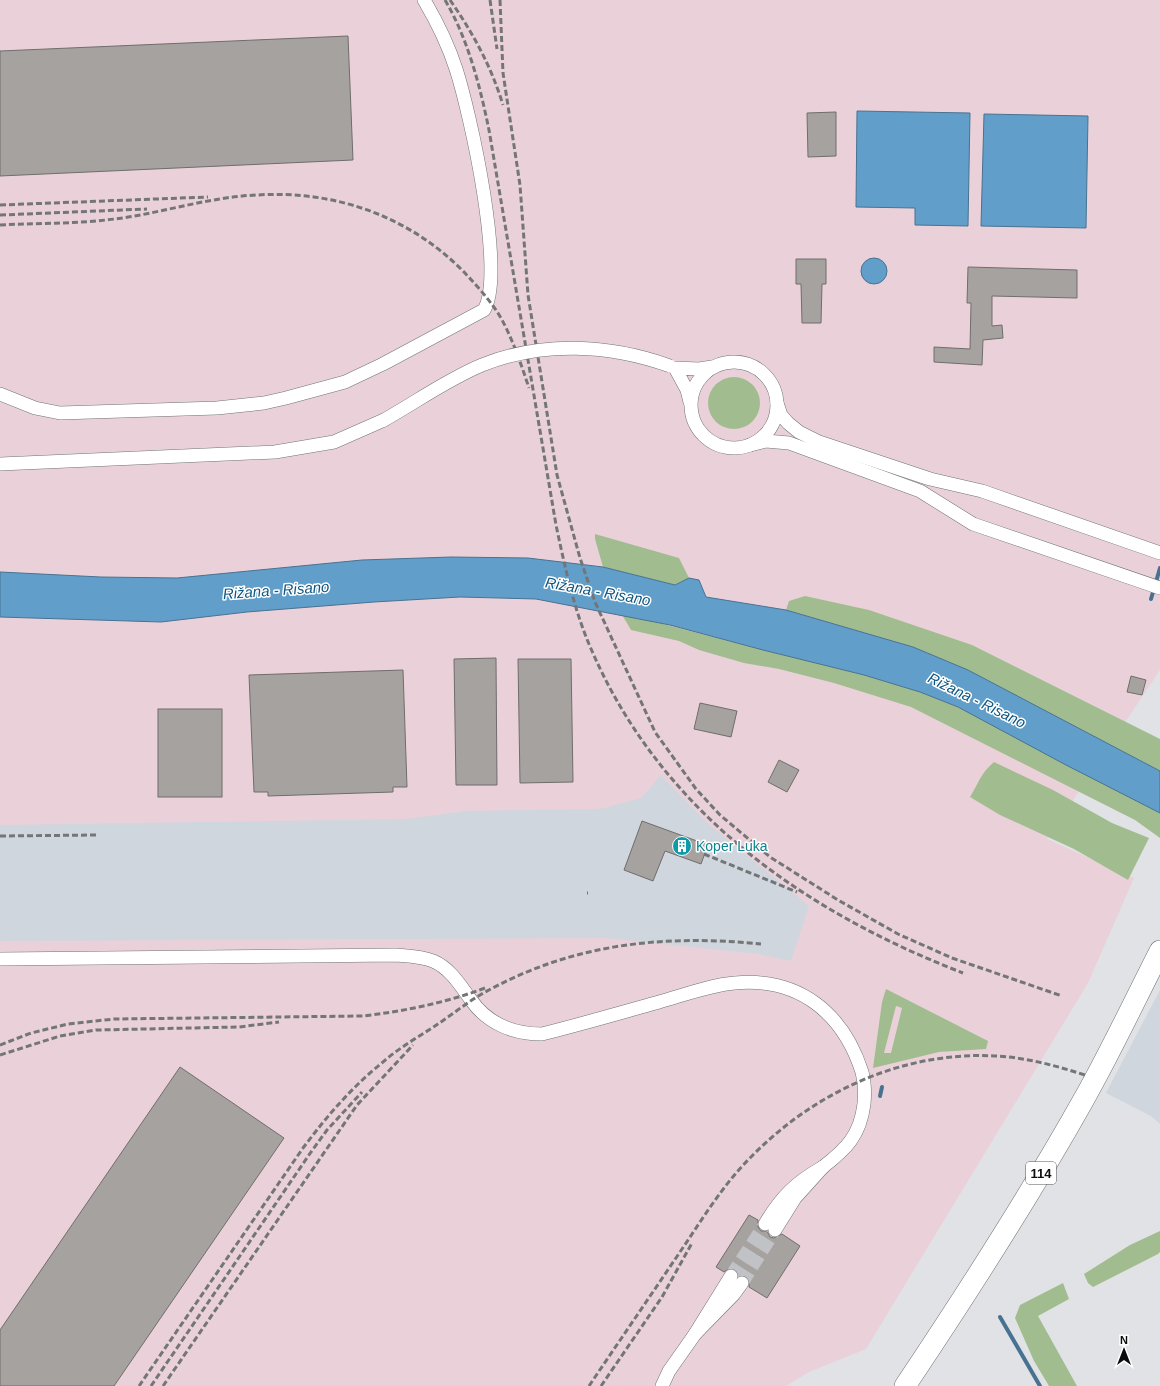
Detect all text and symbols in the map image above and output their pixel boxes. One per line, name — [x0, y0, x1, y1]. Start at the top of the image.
water label: Rižana - Risano — [544, 573, 652, 609]
water label: Rižana - Risano — [222, 578, 330, 602]
water label: Rižana - Risano — [925, 669, 1029, 731]
building icon: Koper Luka — [671, 835, 693, 857]
place label: Koper Luka — [696, 838, 768, 854]
road number: 114 — [1026, 1162, 1056, 1184]
north arrow — [1104, 1330, 1144, 1370]
text: N — [1120, 1334, 1128, 1346]

